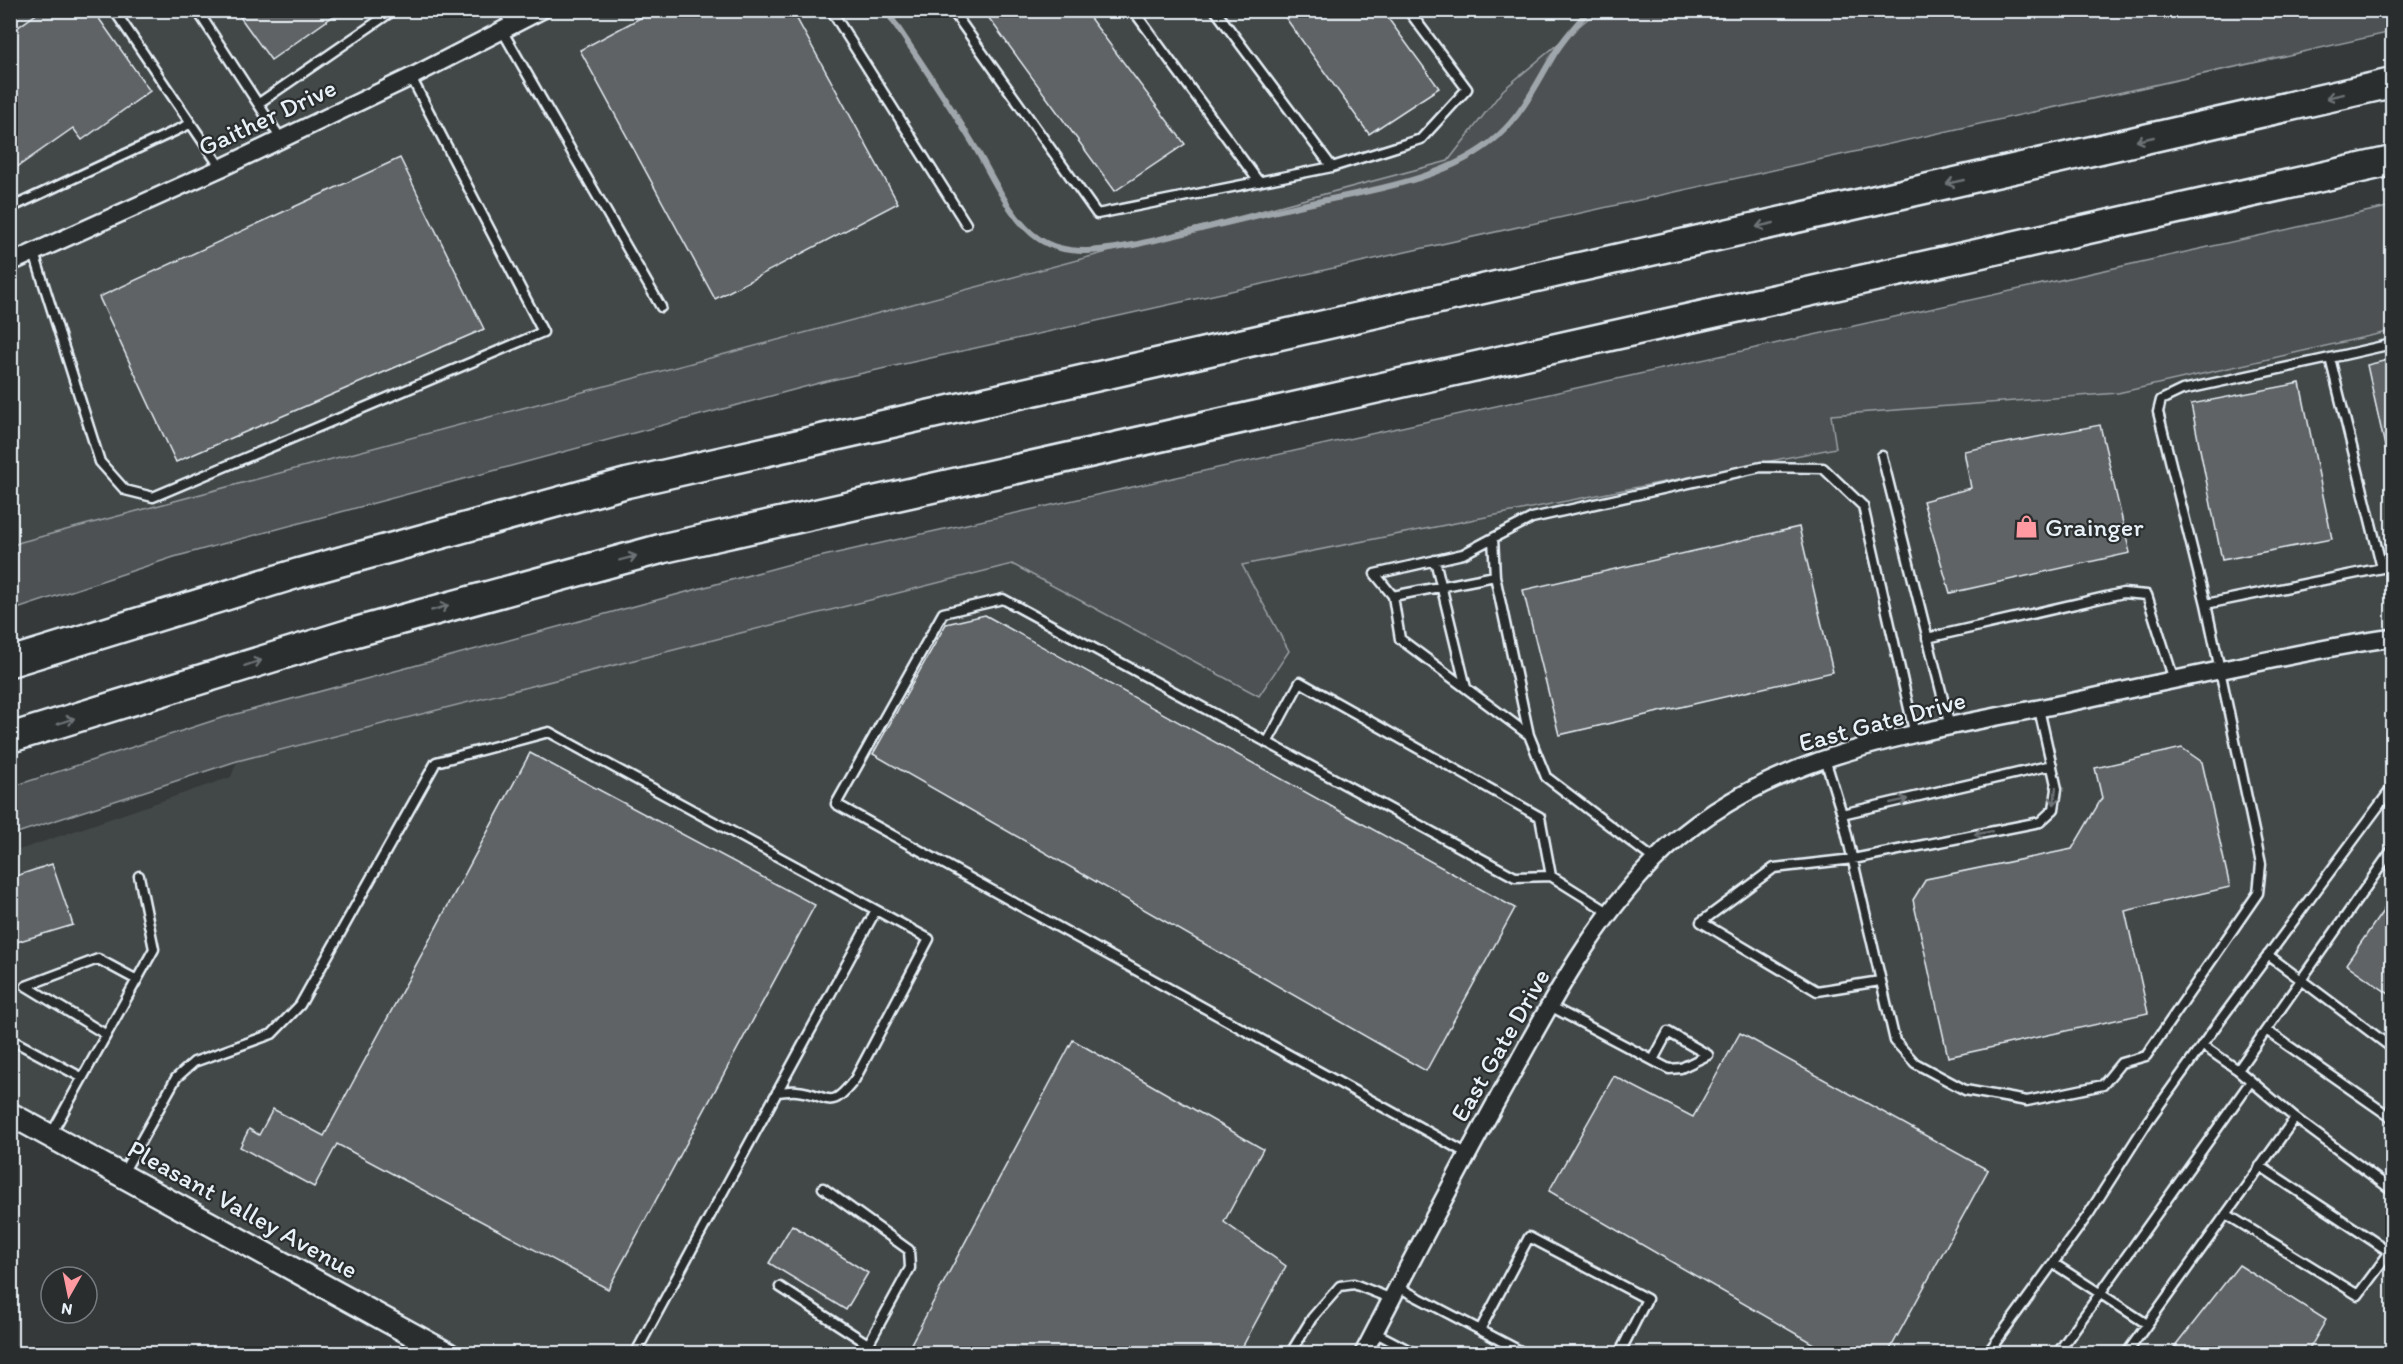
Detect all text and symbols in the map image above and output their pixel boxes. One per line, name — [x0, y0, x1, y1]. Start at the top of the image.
street label: Gaither Drive — [193, 71, 341, 163]
one-way arrow — [2326, 91, 2346, 102]
one-way arrow — [2136, 134, 2155, 145]
one-way arrow — [1946, 177, 1965, 189]
one-way arrow — [1756, 220, 1775, 232]
place label: Grainger — [2045, 511, 2144, 543]
shop icon: Grainger — [2014, 514, 2040, 540]
one-way arrow — [618, 551, 637, 563]
one-way arrow — [430, 602, 449, 613]
one-way arrow — [243, 657, 262, 668]
street label: East Gate Drive — [1795, 683, 1969, 759]
one-way arrow — [56, 714, 75, 725]
one-way arrow — [2049, 786, 2060, 806]
one-way arrow — [1889, 795, 1908, 806]
one-way arrow — [1973, 828, 1993, 839]
street label: East Gate Drive — [1443, 963, 1557, 1127]
street label: Pleasant Valley Avenue — [122, 1132, 364, 1286]
north arrow — [39, 1265, 99, 1325]
text: N — [60, 1299, 74, 1320]

